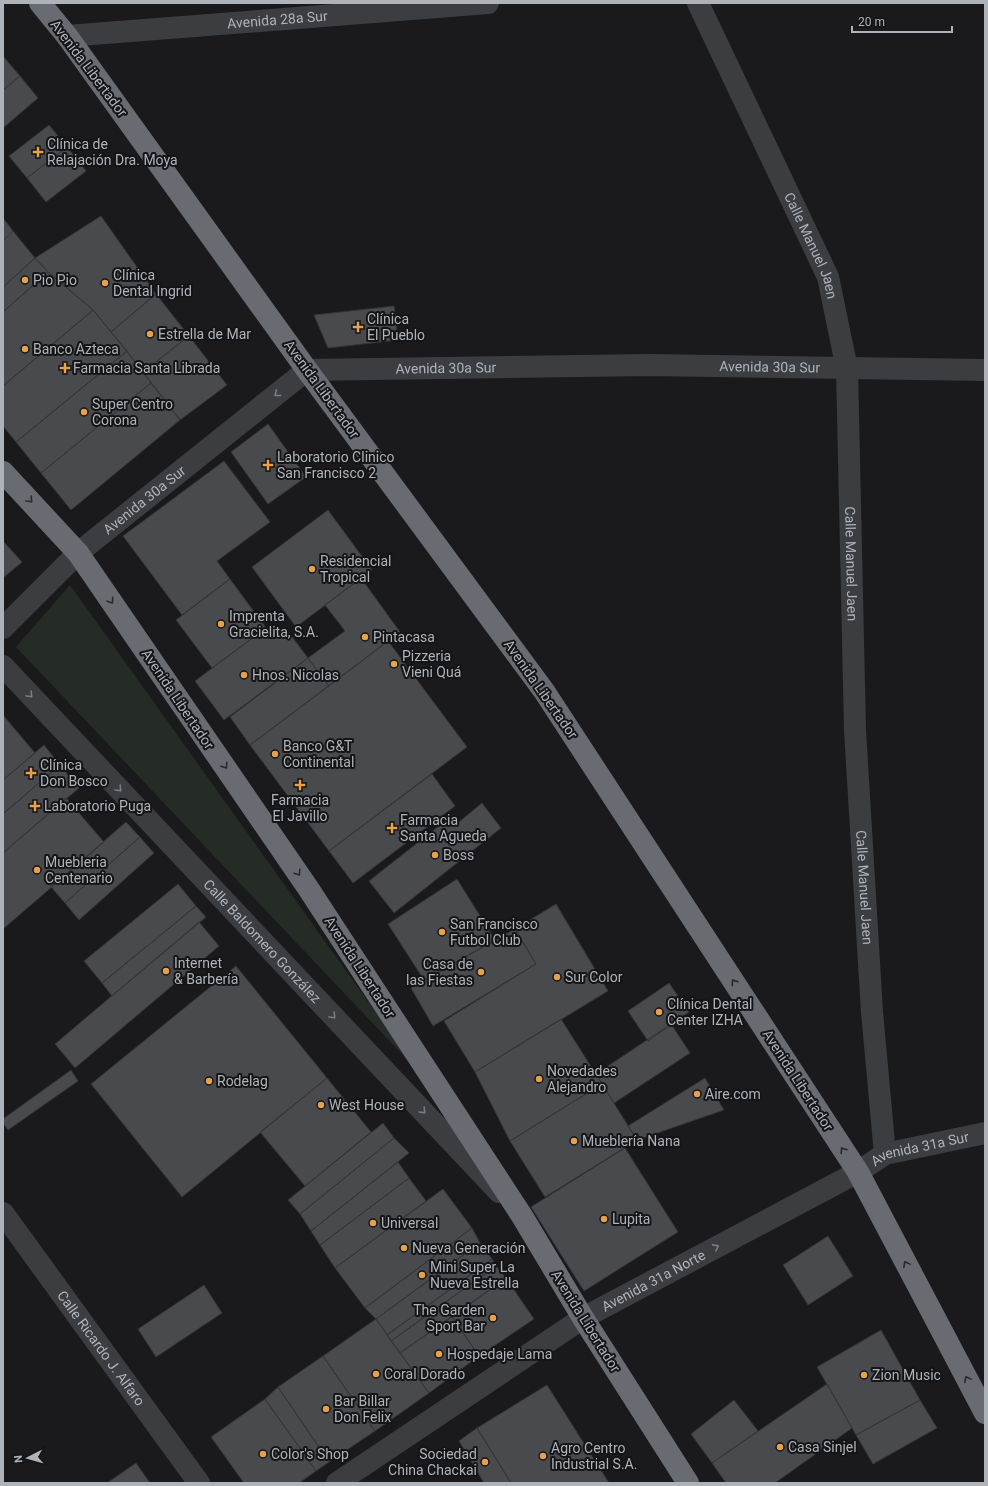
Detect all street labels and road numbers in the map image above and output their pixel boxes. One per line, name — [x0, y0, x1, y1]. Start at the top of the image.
street label: Avenida 28a Sur — [227, 8, 328, 31]
street label: Avenida Libertador — [47, 16, 131, 120]
street label: Calle Manuel Jaen — [781, 190, 840, 300]
street label: Avenida Libertador — [281, 337, 363, 441]
street label: Avenida 30a Sur — [719, 358, 820, 376]
street label: Avenida 30a Sur — [395, 359, 497, 377]
street label: Avenida 30a Sur — [100, 462, 189, 538]
street label: Calle Manuel Jaen — [842, 506, 861, 621]
street label: Avenida Libertador — [501, 636, 581, 742]
street label: Avenida Libertador — [139, 646, 218, 752]
street label: Calle Manuel Jaen — [853, 830, 876, 945]
street label: Calle Baldomero González — [200, 876, 324, 1006]
street label: Avenida Libertador — [321, 914, 399, 1021]
street label: Avenida Libertador — [759, 1027, 837, 1134]
street label: Avenida 31a Sur — [868, 1129, 970, 1169]
street label: Avenida 31a Norte — [599, 1247, 708, 1315]
street label: Avenida Libertador — [548, 1267, 624, 1375]
street label: Calle Ricardo J. Alfaro — [54, 1288, 148, 1409]

